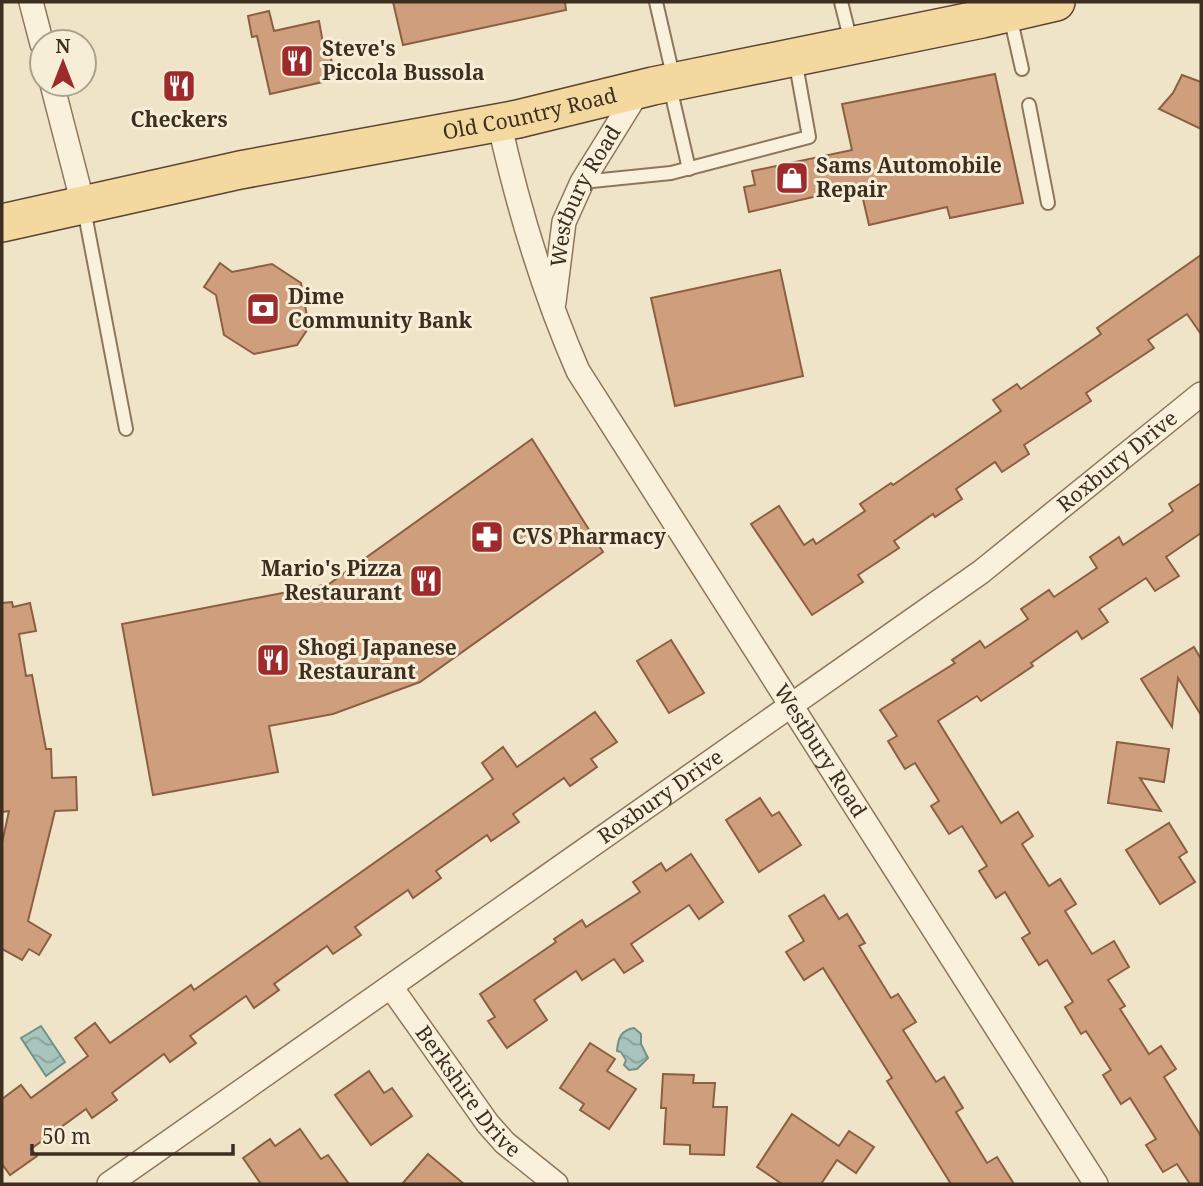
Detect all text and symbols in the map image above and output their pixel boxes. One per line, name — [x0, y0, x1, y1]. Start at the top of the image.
north arrow — [28, 28, 98, 98]
text: N — [56, 33, 71, 59]
place label: Steve's Piccola Bussola — [322, 34, 484, 86]
restaurant icon: Steve's Piccola Bussola — [278, 42, 316, 80]
restaurant icon: Checkers — [160, 67, 198, 105]
street label: Old Country Road — [440, 80, 620, 146]
place label: Checkers — [130, 105, 228, 133]
street label: Westbury Road — [544, 120, 627, 268]
place label: Sams Automobile Repair — [816, 151, 1002, 203]
shop icon: Sams Automobile Repair — [773, 159, 811, 197]
place label: Dime Community Bank — [288, 282, 473, 334]
bank icon: Dime Community Bank — [244, 290, 282, 328]
street label: Roxbury Drive — [1051, 404, 1183, 518]
pharmacy icon: CVS Pharmacy — [468, 518, 506, 556]
place label: CVS Pharmacy — [512, 522, 667, 550]
place label: Mario's Pizza Restaurant — [261, 554, 402, 606]
restaurant icon: Mario's Pizza Restaurant — [407, 562, 445, 600]
place label: Shogi Japanese Restaurant — [298, 633, 457, 685]
restaurant icon: Shogi Japanese Restaurant — [254, 641, 292, 679]
street label: Westbury Road — [768, 678, 874, 822]
street label: Roxbury Drive — [592, 742, 728, 850]
street label: Berkshire Drive — [410, 1020, 527, 1163]
scale bar — [32, 1112, 233, 1156]
text: 50 m — [42, 1122, 91, 1150]

